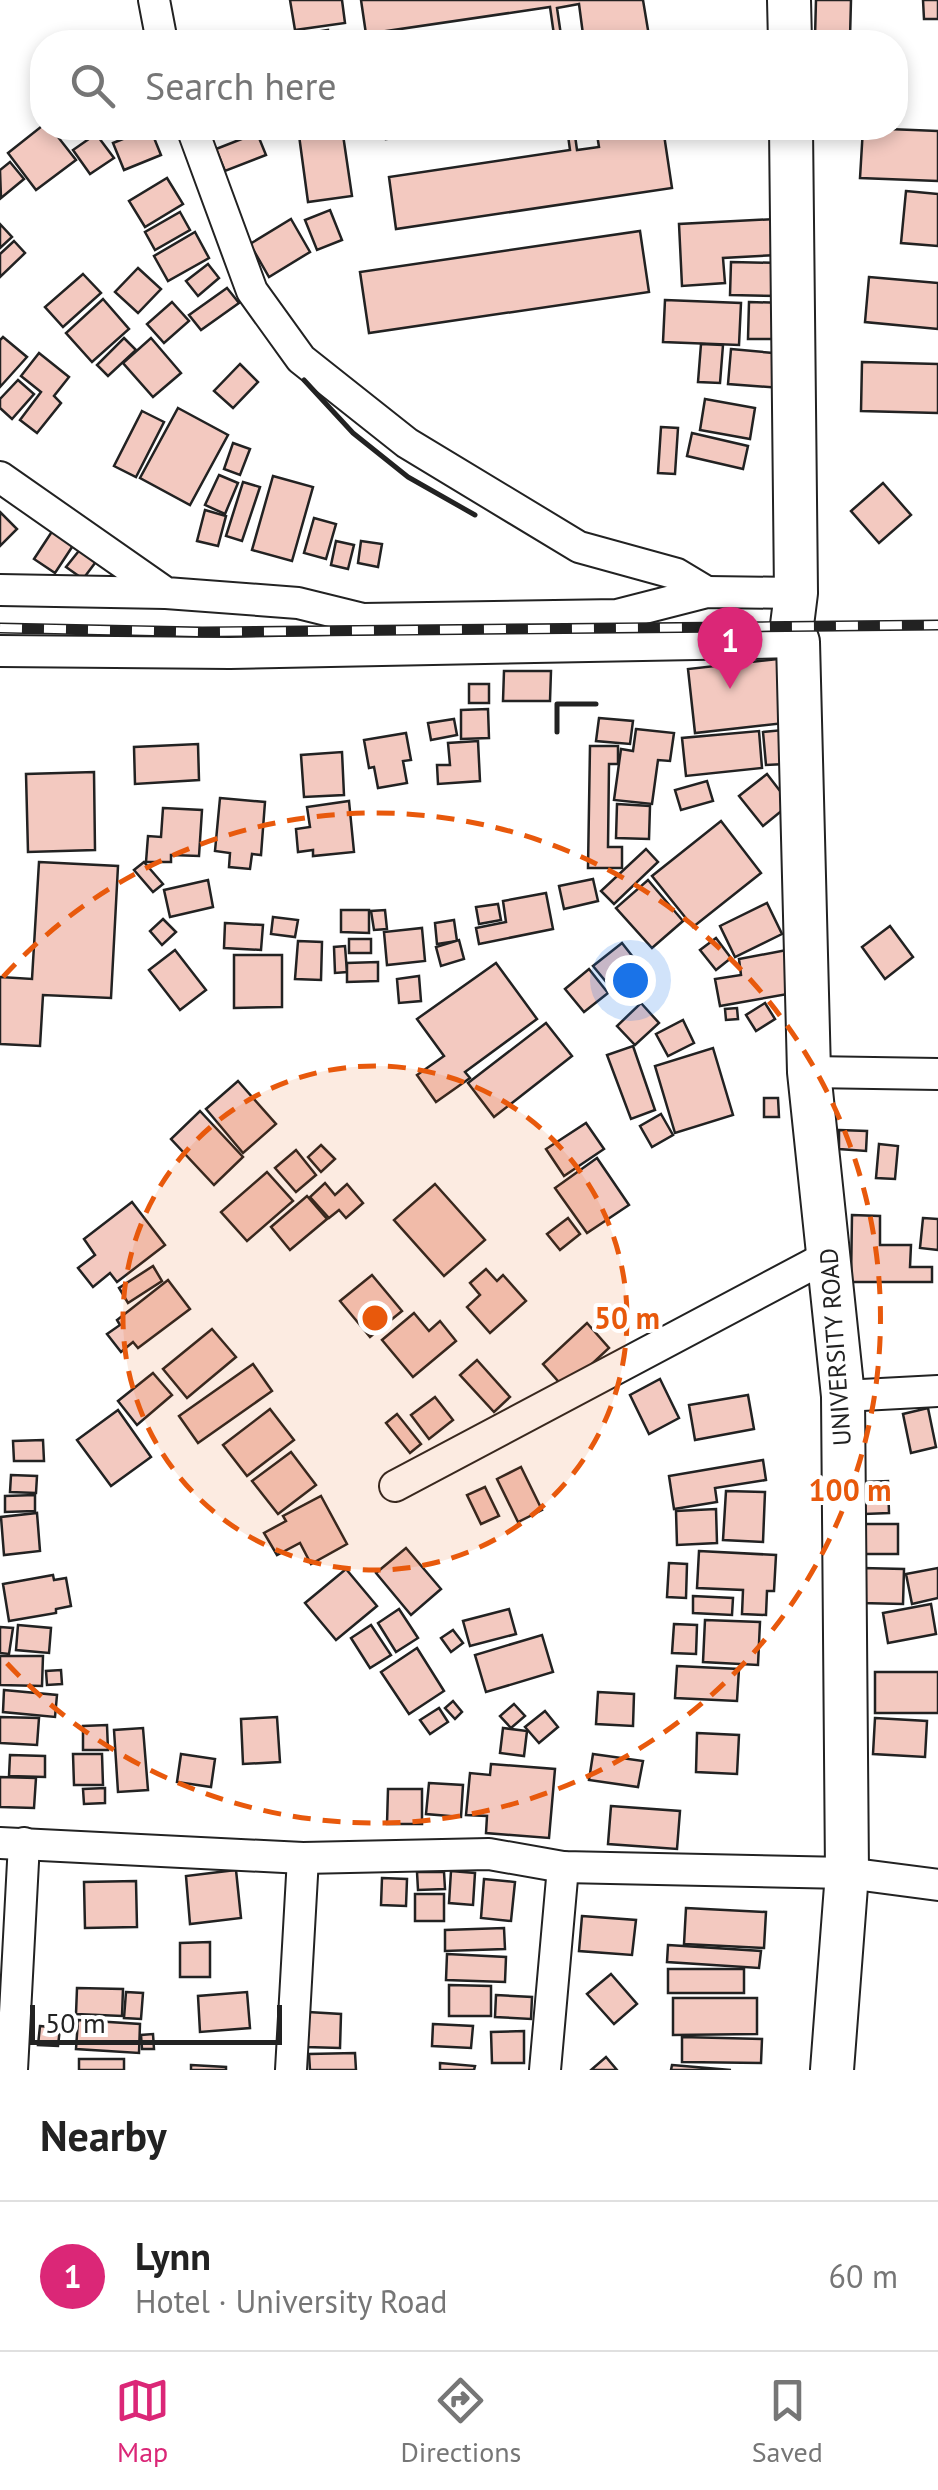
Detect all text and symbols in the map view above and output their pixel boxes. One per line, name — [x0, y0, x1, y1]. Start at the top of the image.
search box — [30, 30, 908, 140]
icon: search — [65, 58, 120, 113]
text: Search here — [145, 61, 337, 110]
pin: 1 — [698, 606, 762, 689]
your location — [605, 955, 656, 1006]
street label: UNIVERSITY ROAD — [812, 1247, 858, 1447]
text: 50 m — [594, 1298, 660, 1337]
centre of rings — [357, 1300, 393, 1336]
text: 100 m — [809, 1470, 891, 1509]
scale bar — [30, 2000, 282, 2044]
text: 50 m — [45, 2004, 106, 2041]
text: Nearby — [40, 2108, 167, 2163]
text: Lynn — [135, 2231, 211, 2280]
text: 1 — [63, 2255, 82, 2297]
text: 60 m — [829, 2255, 898, 2297]
text: Hotel · University Road — [135, 2280, 447, 2322]
tab: Map — [115, 2373, 170, 2470]
tab: Directions — [400, 2373, 521, 2470]
tab: Saved — [752, 2373, 823, 2470]

